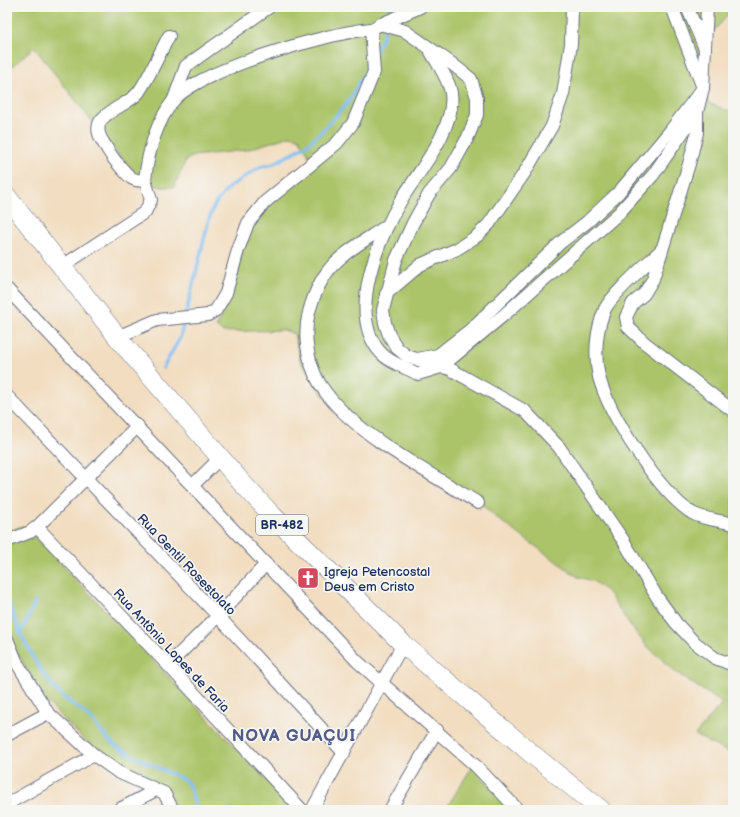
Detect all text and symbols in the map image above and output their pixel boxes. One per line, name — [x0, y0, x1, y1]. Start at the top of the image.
street label: Rua Gentil Rosestolato — [134, 511, 239, 619]
road number: BR-482 — [256, 515, 308, 535]
place label: Igreja Petencostal Deus em Cristo — [324, 564, 430, 595]
church icon: Igreja Petencostal Deus em Cristo — [295, 565, 321, 591]
street label: Rua Antônio Lopes de Faria — [110, 586, 233, 716]
district label: NOVA GUAÇUI — [232, 726, 356, 746]

